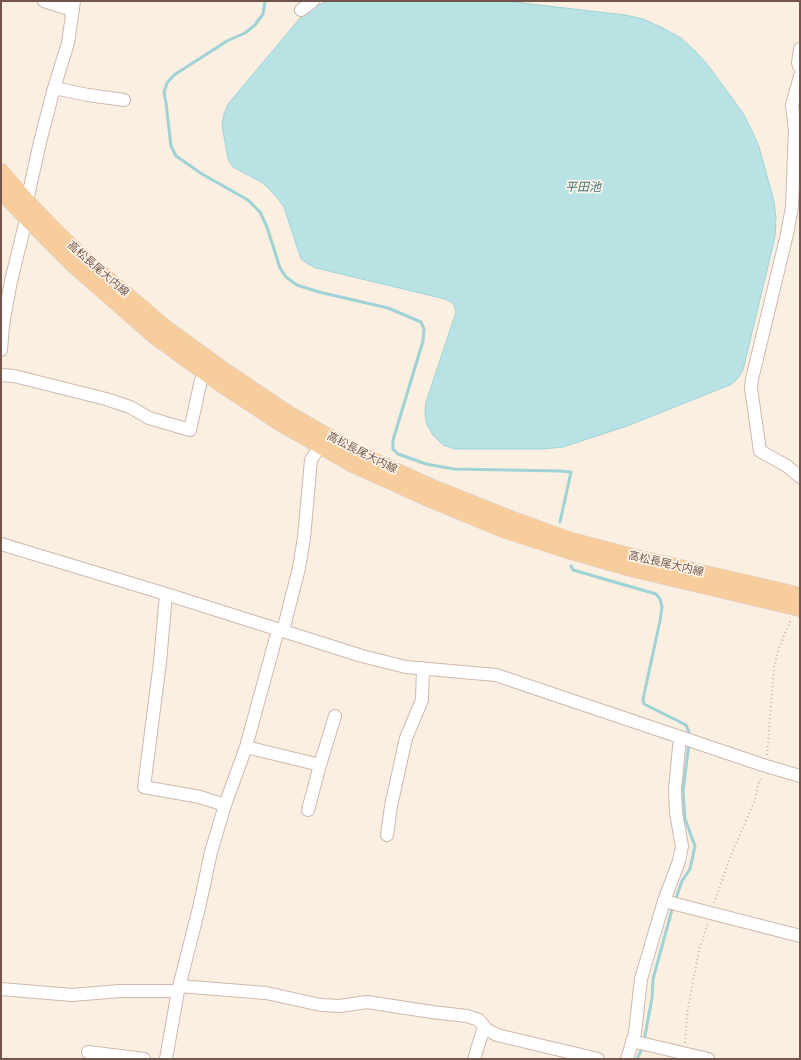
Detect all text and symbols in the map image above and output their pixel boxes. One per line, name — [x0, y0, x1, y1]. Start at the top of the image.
water label: 平田池 — [565, 181, 601, 195]
street label: 高松長尾大内線 — [65, 239, 131, 299]
street label: 高松長尾大内線 — [325, 430, 399, 476]
street label: 高松長尾大内線 — [627, 549, 705, 579]

